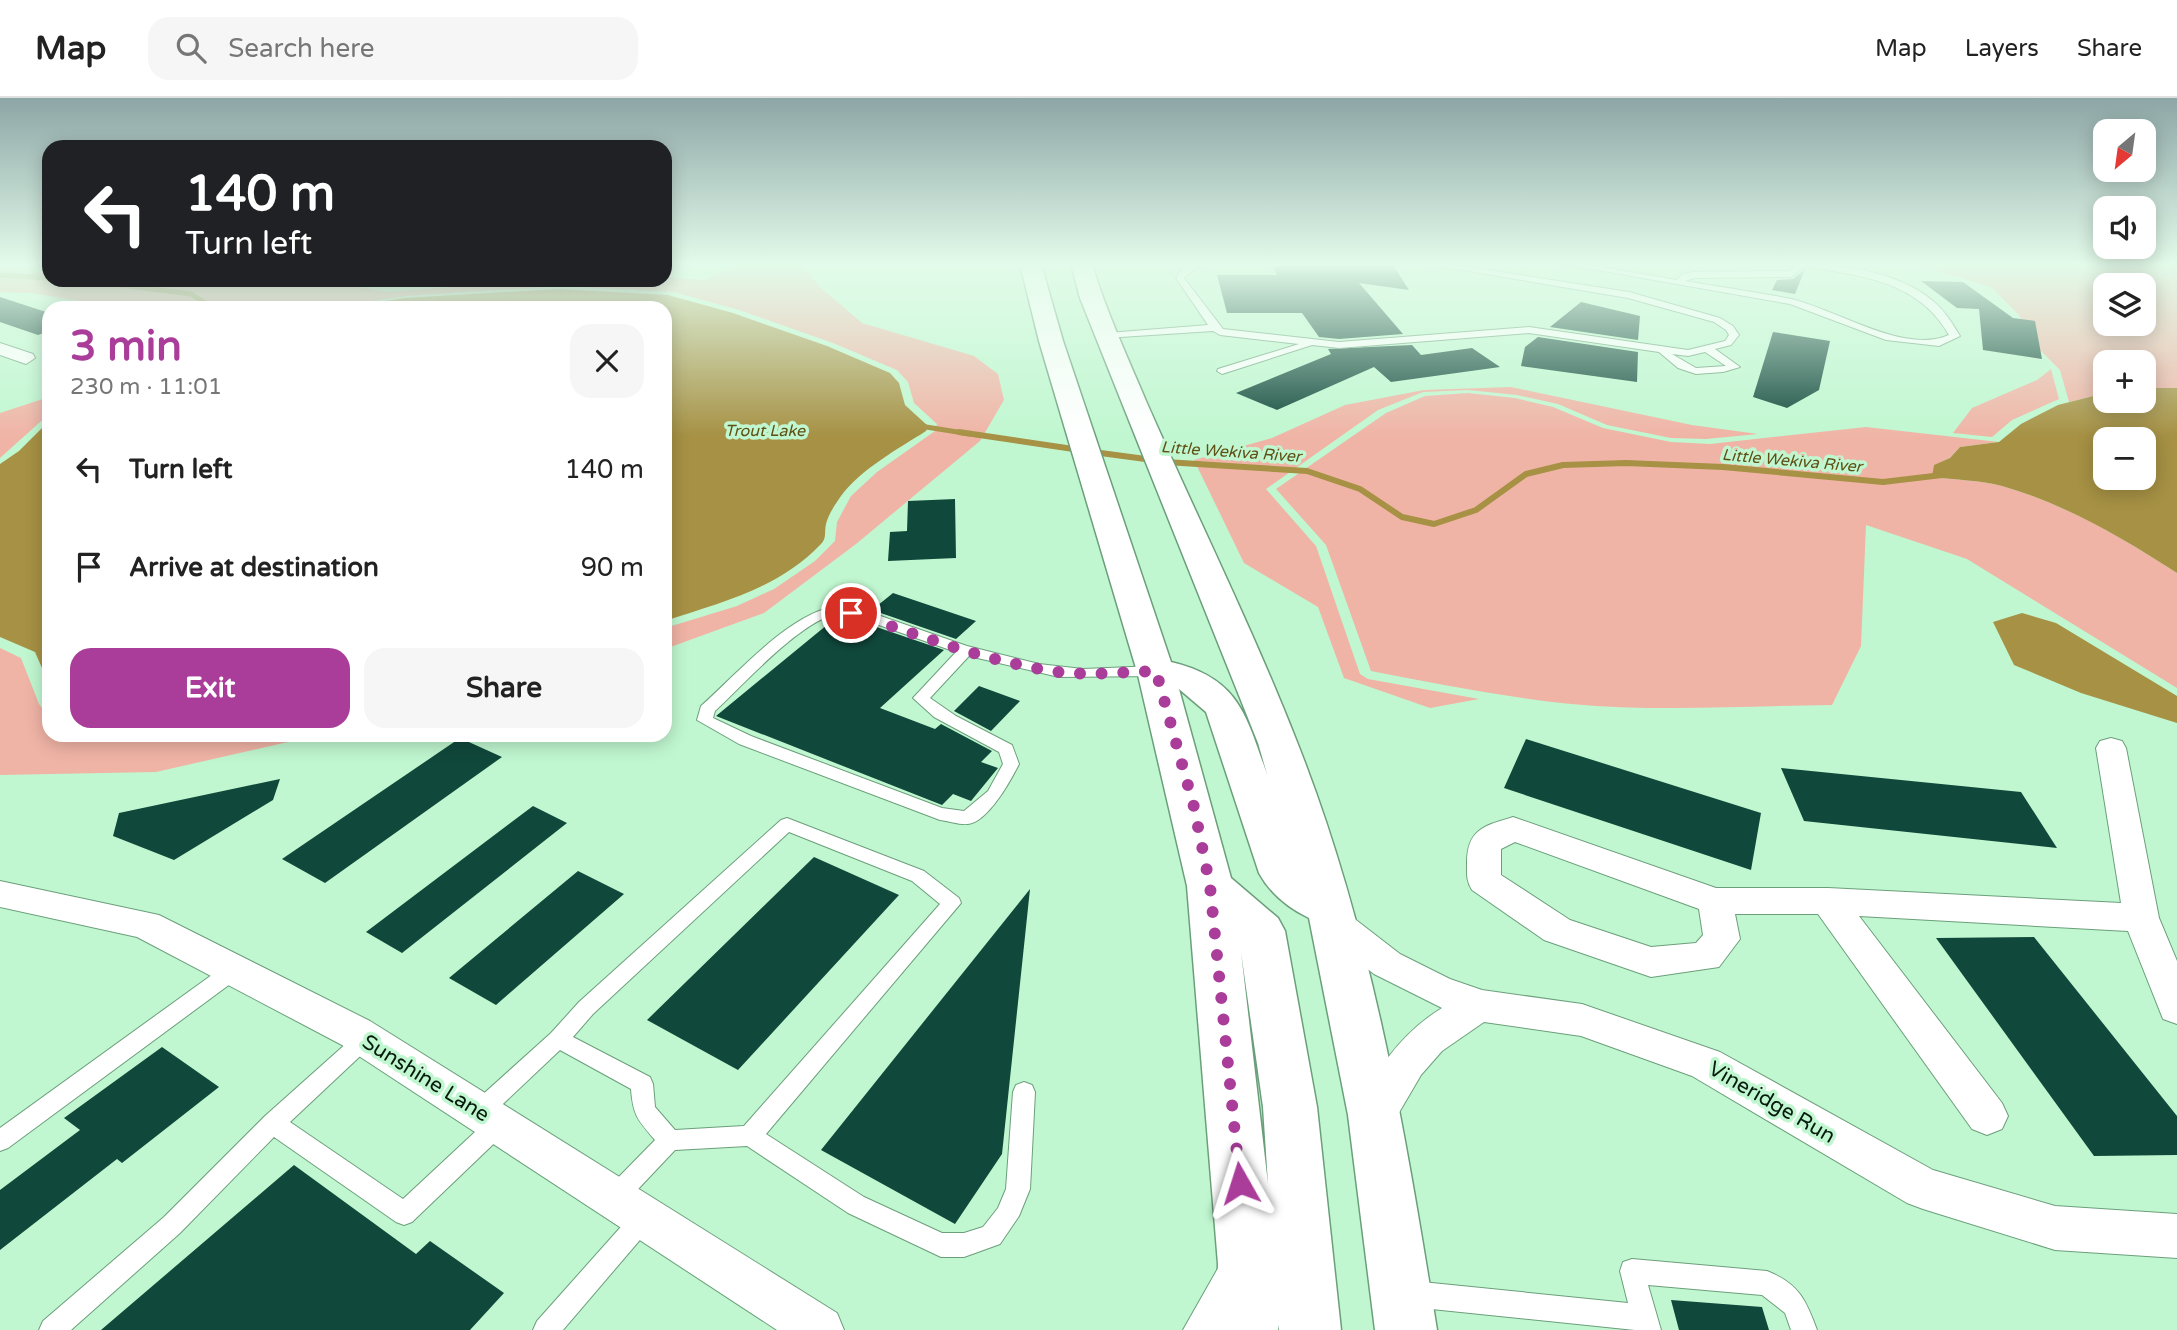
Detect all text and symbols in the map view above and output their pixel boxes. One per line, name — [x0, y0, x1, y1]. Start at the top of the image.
search box — [148, 17, 638, 80]
text: Map — [35, 29, 106, 68]
icon: search — [172, 29, 210, 67]
text: Search here — [228, 33, 374, 64]
text: Map — [1875, 34, 1927, 63]
text: Layers — [1965, 34, 2039, 63]
text: Share — [2077, 34, 2142, 63]
north arrow — [2093, 119, 2156, 182]
map controls — [2093, 119, 2156, 490]
text: 140 m — [185, 165, 335, 224]
icon: left — [70, 168, 161, 259]
button: sound — [2093, 196, 2156, 259]
text: Turn left — [185, 225, 312, 263]
button: layers — [2093, 273, 2156, 336]
text: 3 min — [70, 321, 182, 372]
button: close — [570, 324, 644, 398]
button: + — [2093, 350, 2156, 413]
text: 230 m · 11:01 — [70, 373, 222, 401]
water label: Trout Lake — [725, 421, 806, 441]
button: − — [2093, 427, 2156, 490]
water label: Little Wekiva River — [1160, 437, 1303, 467]
water label: Little Wekiva River — [1721, 445, 1865, 477]
icon: left — [70, 450, 108, 488]
text: Turn left — [129, 454, 232, 485]
text: 140 m — [564, 454, 644, 485]
icon: arrive — [70, 548, 108, 586]
text: Arrive at destination — [129, 552, 379, 583]
text: 90 m — [581, 552, 644, 583]
pin — [821, 583, 881, 643]
icon: arrive — [832, 594, 870, 632]
button: Exit — [70, 648, 350, 728]
button: Share — [364, 648, 644, 728]
street label: Sunshine Lane — [358, 1029, 494, 1128]
street label: Vineridge Run — [1704, 1056, 1839, 1149]
position arrow — [1203, 1146, 1277, 1220]

